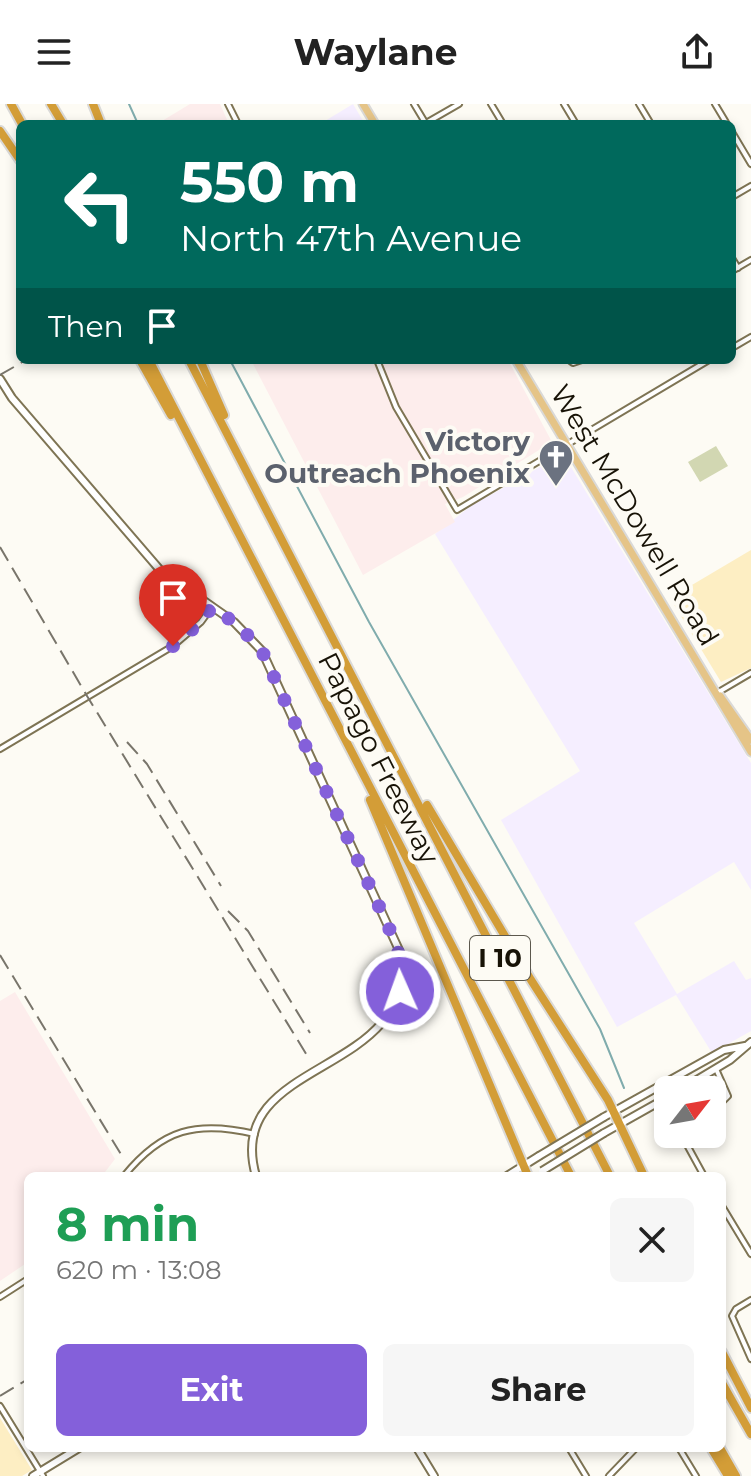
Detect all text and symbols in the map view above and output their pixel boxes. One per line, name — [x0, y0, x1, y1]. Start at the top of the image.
icon: menu — [32, 30, 76, 74]
text: Waylane — [293, 30, 458, 74]
icon: share — [675, 30, 719, 74]
text: 550 m — [180, 148, 359, 216]
icon: left — [48, 152, 152, 256]
text: North 47th Avenue — [180, 216, 522, 260]
icon: arrive — [140, 304, 184, 348]
text: Then — [48, 308, 124, 345]
street label: West McDowell Road — [544, 378, 726, 652]
place label: Victory Outreach Phoenix — [264, 424, 530, 490]
church icon: Victory Outreach Phoenix — [537, 438, 575, 488]
pin — [139, 564, 207, 646]
icon: arrive — [151, 576, 195, 620]
street label: Papago Freeway — [311, 647, 447, 870]
road number: I 10 — [470, 936, 530, 980]
position arrow — [358, 949, 442, 1033]
north arrow — [654, 1076, 726, 1148]
map controls — [654, 1076, 726, 1148]
text: 8 min — [56, 1195, 199, 1253]
button: close — [610, 1198, 694, 1282]
text: 620 m · 13:08 — [56, 1254, 222, 1286]
button: Exit — [56, 1344, 367, 1436]
button: Share — [383, 1344, 694, 1436]

